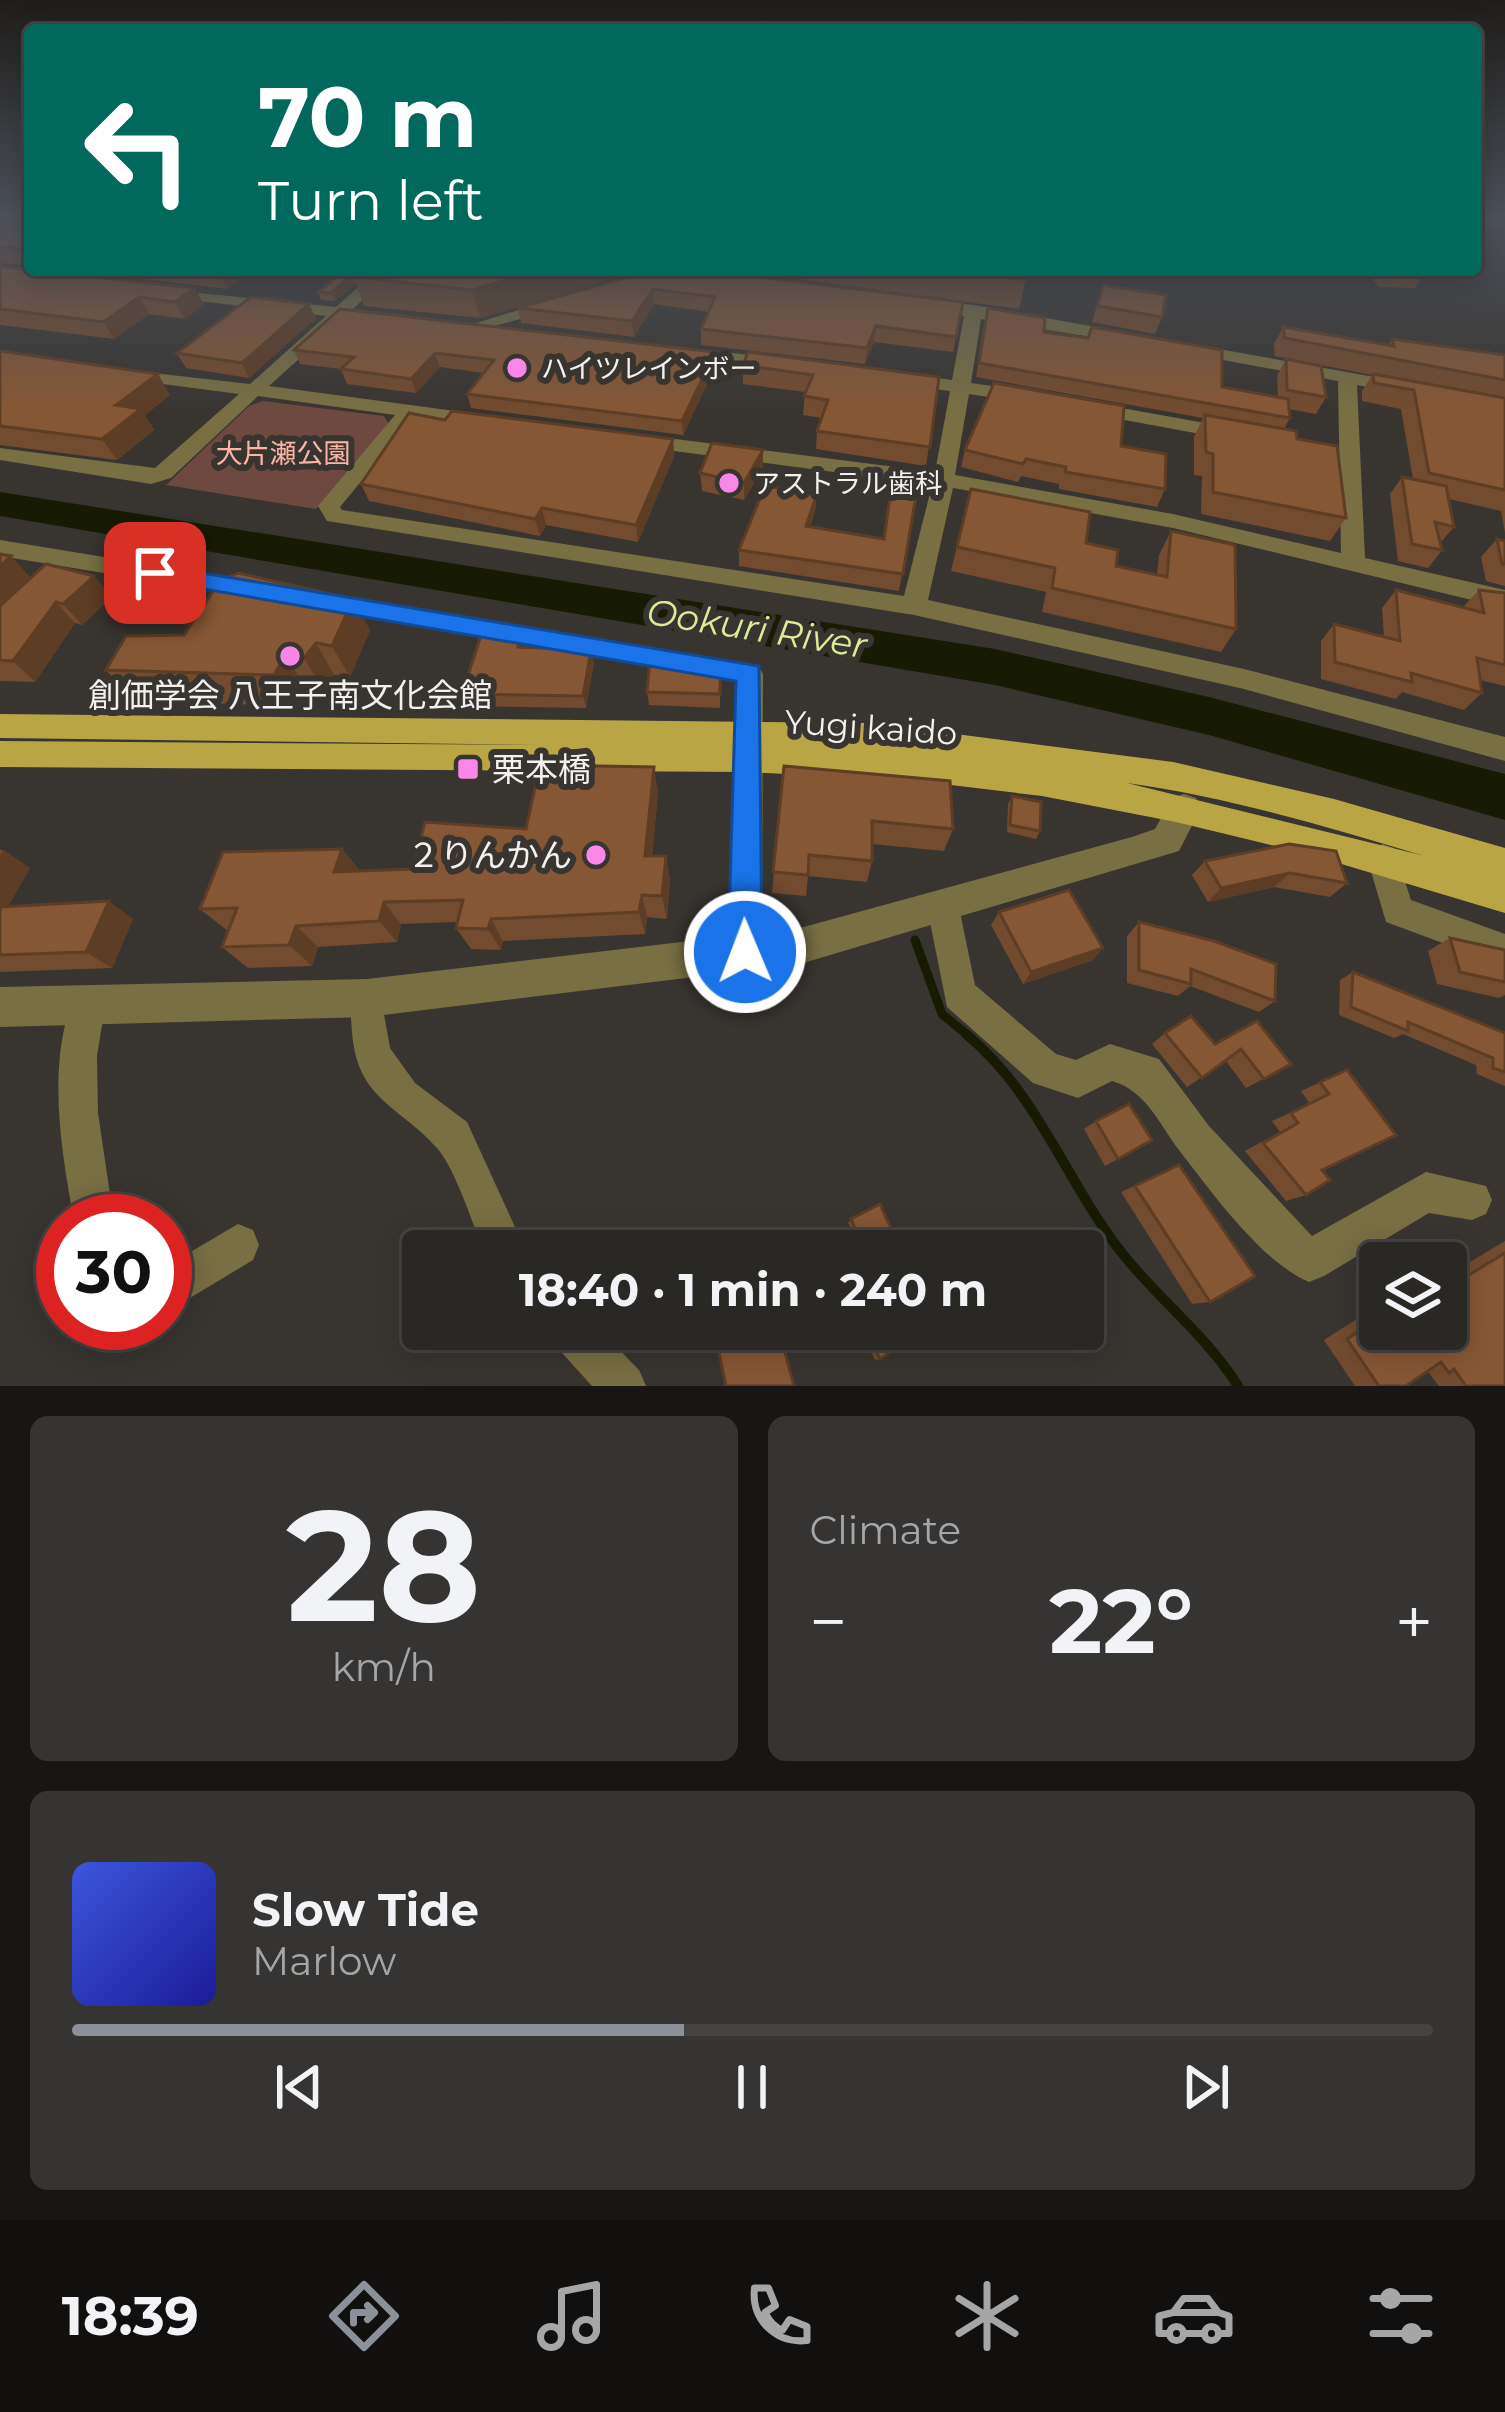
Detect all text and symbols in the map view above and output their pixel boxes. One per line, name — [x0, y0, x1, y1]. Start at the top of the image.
text: 70 m — [258, 66, 477, 168]
icon: left — [60, 72, 216, 228]
text: Turn left — [258, 168, 484, 234]
place label: ハイツレインボー — [541, 352, 756, 385]
marker: ハイツレインボー — [504, 355, 530, 381]
park label: 大片瀬公園 — [216, 437, 351, 470]
place label: アストラル歯科 — [753, 467, 942, 500]
marker: アストラル歯科 — [716, 470, 742, 496]
pin — [104, 522, 206, 624]
icon: arrive — [122, 540, 188, 606]
water label: Ookuri River — [644, 589, 872, 667]
marker: 創価学会 八王子南文化会館 — [277, 643, 303, 669]
place label: 創価学会 八王子南文化会館 — [88, 675, 492, 715]
street label: Yugi kaido — [783, 701, 959, 753]
place label: 栗本橋 — [492, 749, 591, 789]
marker: 栗本橋 — [455, 756, 481, 782]
place label: ２りんかん — [407, 835, 572, 875]
marker: ２りんかん — [583, 842, 609, 868]
position arrow — [682, 889, 808, 1015]
speed limit sign: 30 — [36, 1194, 192, 1350]
map controls — [1359, 1242, 1467, 1350]
button: layers — [1359, 1242, 1467, 1350]
text: 18:40 · 1 min · 240 m — [519, 1262, 987, 1317]
text: 28 — [286, 1470, 481, 1660]
text: Climate — [810, 1506, 961, 1554]
text: 22° — [1049, 1566, 1193, 1676]
text: − — [810, 1581, 847, 1662]
text: + — [1395, 1581, 1433, 1662]
text: km/h — [332, 1643, 436, 1691]
text: Slow Tide — [252, 1882, 479, 1937]
text: Marlow — [252, 1937, 396, 1985]
icon: previous — [266, 2054, 332, 2120]
icon: pause — [719, 2054, 785, 2120]
icon: next — [1173, 2054, 1239, 2120]
icon: directions — [322, 2274, 406, 2358]
icon: music — [530, 2274, 614, 2358]
icon: phone — [737, 2274, 821, 2358]
icon: climate — [945, 2274, 1029, 2358]
icon: car — [1152, 2274, 1236, 2358]
icon: filters — [1359, 2274, 1443, 2358]
text: 18:39 — [62, 2283, 199, 2349]

